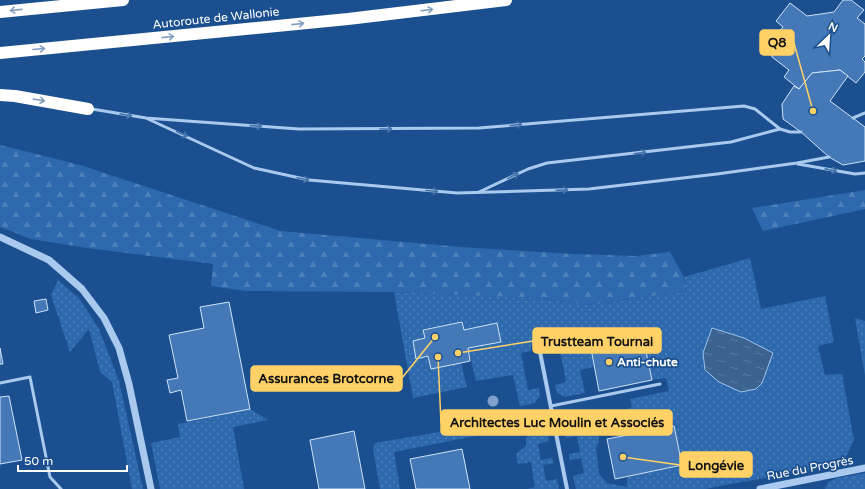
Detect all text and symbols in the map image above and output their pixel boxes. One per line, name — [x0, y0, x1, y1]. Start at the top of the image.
street label: Autoroute de Wallonie — [152, 4, 280, 32]
one-way arrow — [10, 6, 23, 14]
one-way arrow — [420, 6, 433, 13]
north arrow — [809, 16, 849, 56]
one-way arrow — [291, 20, 304, 28]
text: N — [826, 20, 840, 35]
callout: Q8 — [760, 30, 794, 55]
one-way arrow — [161, 33, 174, 40]
text: Q8 — [768, 35, 786, 51]
one-way arrow — [32, 45, 45, 53]
one-way arrow — [32, 96, 45, 104]
one-way arrow — [119, 111, 132, 119]
one-way arrow — [249, 122, 262, 129]
one-way arrow — [509, 122, 522, 129]
one-way arrow — [379, 125, 392, 133]
one-way arrow — [175, 131, 187, 139]
one-way arrow — [633, 149, 646, 156]
one-way arrow — [824, 166, 837, 174]
one-way arrow — [507, 172, 519, 179]
one-way arrow — [296, 176, 309, 183]
one-way arrow — [425, 187, 438, 195]
one-way arrow — [555, 187, 568, 194]
callout: Trustteam Tournai — [533, 328, 661, 353]
text: Trustteam Tournai — [540, 334, 653, 350]
place label: Anti-chute — [617, 355, 678, 369]
marker: Anti-chute — [604, 357, 614, 367]
callout: Assurances Brotcorne — [251, 366, 402, 391]
text: Assurances Brotcorne — [258, 371, 394, 387]
callout: Architectes Luc Moulin et Associés — [441, 410, 672, 435]
text: Architectes Luc Moulin et Associés — [450, 415, 664, 431]
scale bar — [18, 447, 127, 473]
callout: Longévie — [680, 452, 752, 477]
street label: Rue du Progrès — [765, 453, 855, 483]
text: 50 m — [24, 454, 53, 468]
text: Longévie — [688, 458, 745, 474]

